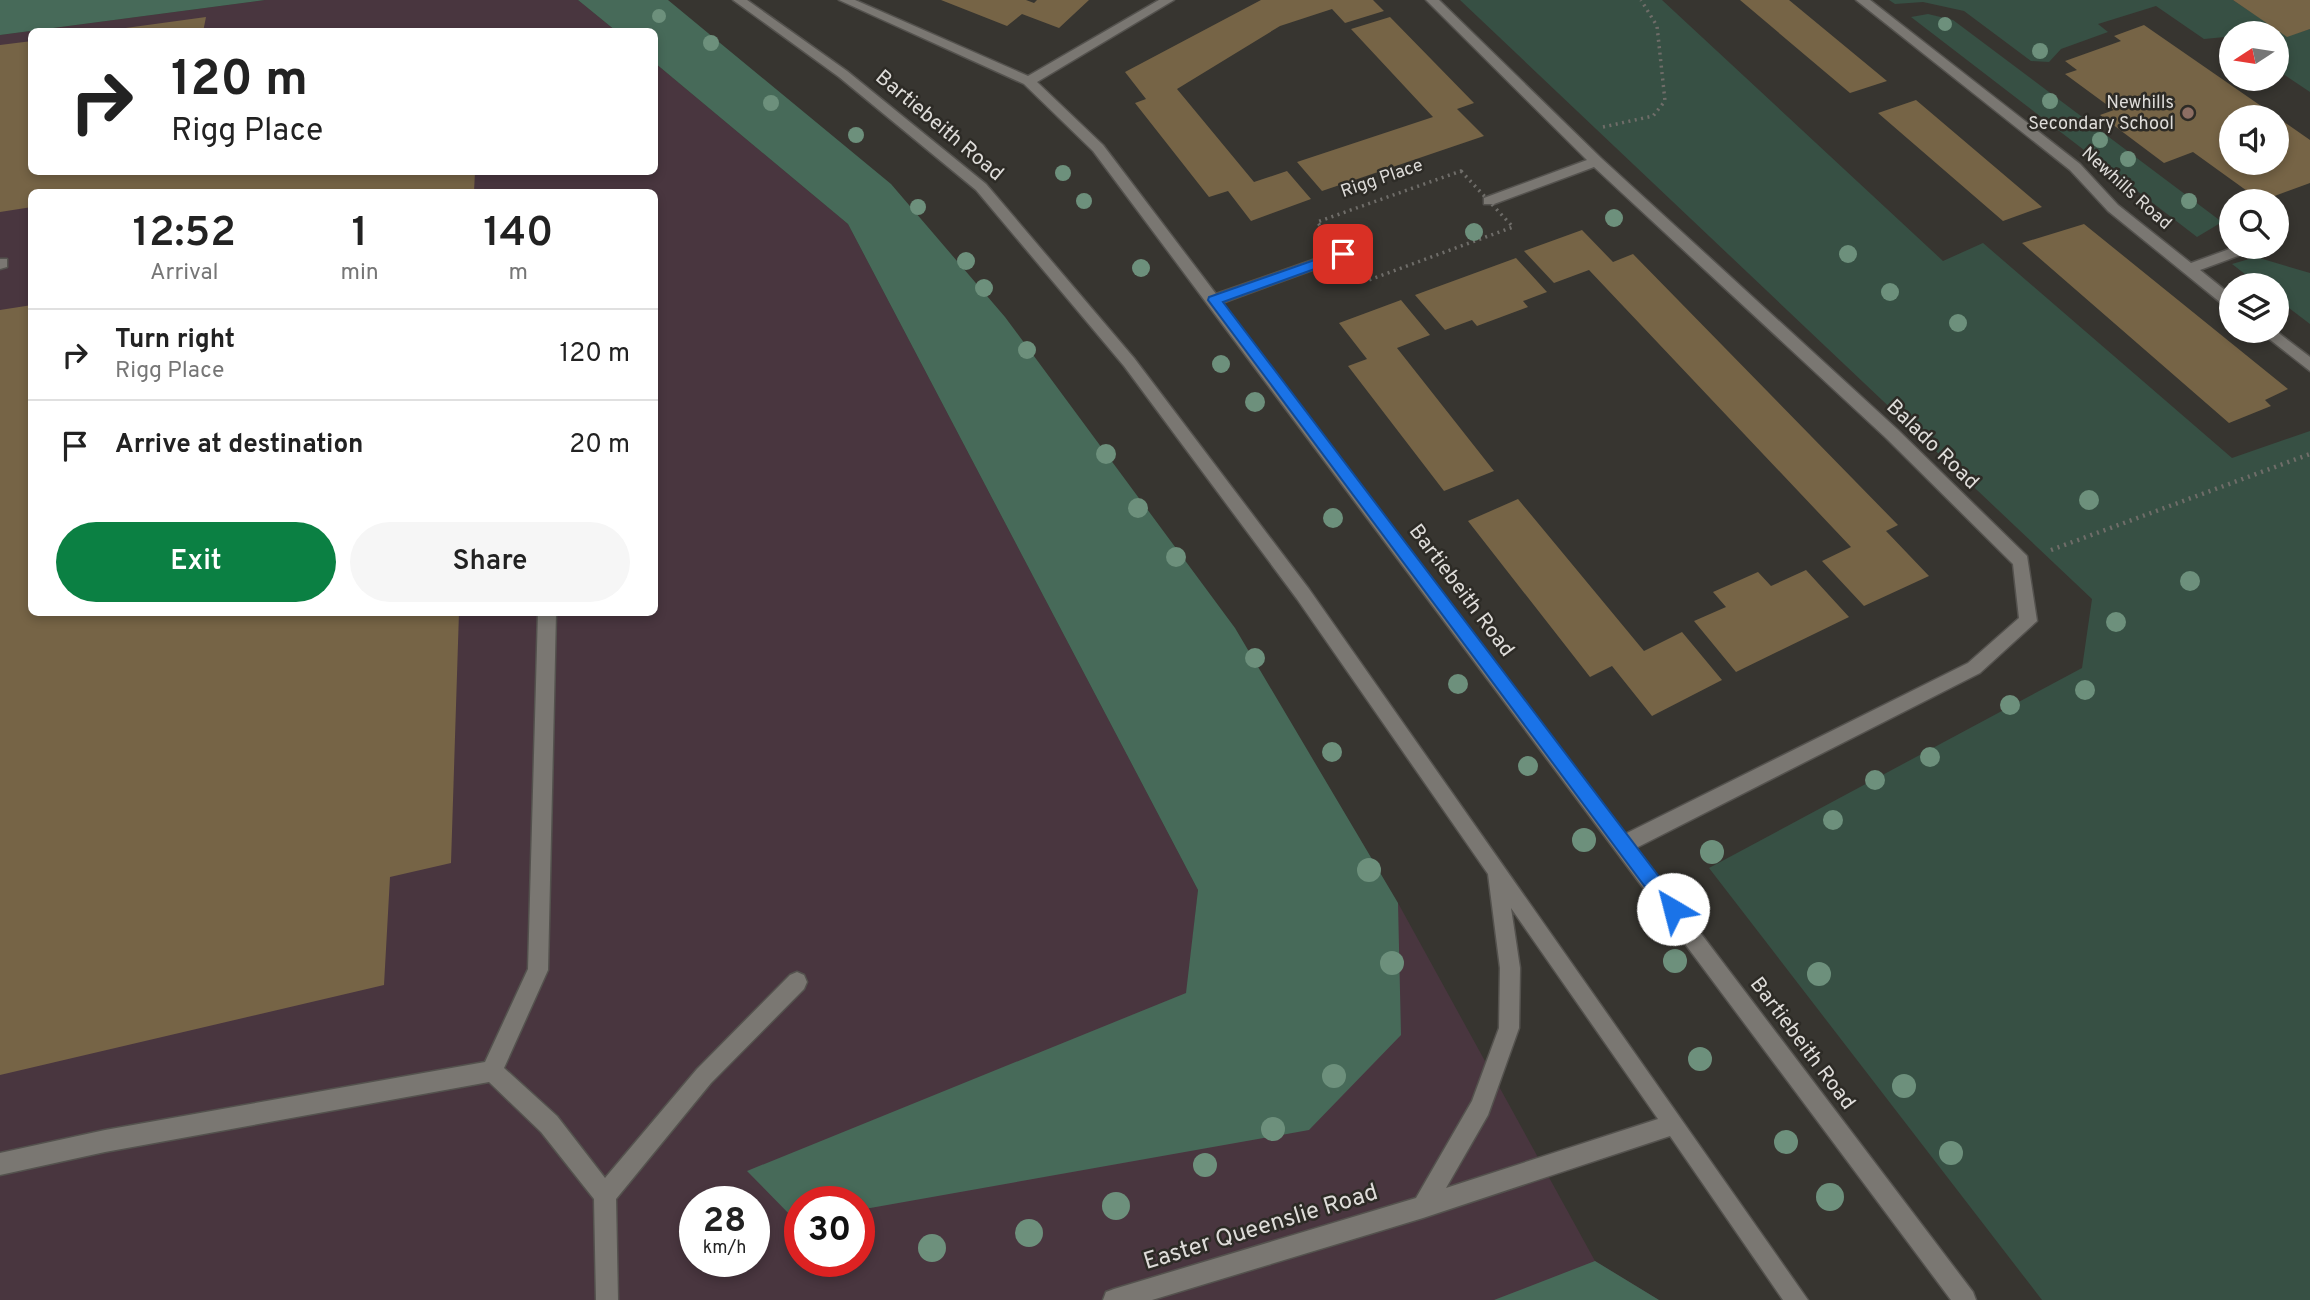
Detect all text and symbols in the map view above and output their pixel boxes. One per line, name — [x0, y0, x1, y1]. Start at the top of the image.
north arrow — [2219, 21, 2289, 91]
map controls — [2219, 21, 2289, 343]
text: 120 m — [171, 51, 308, 113]
icon: right — [56, 56, 147, 147]
street label: Bartiebeith Road — [869, 64, 1009, 188]
place label: Newhills Secondary School — [2028, 92, 2174, 136]
marker: Newhills Secondary School — [2180, 105, 2196, 121]
button: sound — [2219, 105, 2289, 175]
text: Rigg Place — [171, 112, 323, 152]
street label: Newhills Road — [2076, 142, 2176, 236]
street label: Rigg Place — [1338, 154, 1426, 204]
button: search — [2219, 189, 2289, 259]
text: 12:52 — [132, 208, 236, 261]
text: 1 — [351, 208, 368, 261]
text: 140 — [483, 208, 554, 261]
pin — [1313, 224, 1373, 284]
icon: arrive — [1324, 235, 1362, 273]
text: Arrival — [150, 259, 219, 288]
text: min — [340, 259, 379, 288]
text: m — [509, 259, 528, 288]
button: layers — [2219, 273, 2289, 343]
text: Turn right — [115, 324, 235, 357]
icon: right — [56, 336, 94, 374]
text: 120 m — [560, 338, 630, 371]
text: Rigg Place — [115, 357, 224, 386]
street label: Balado Road — [1880, 394, 1984, 496]
icon: arrive — [56, 427, 94, 465]
text: Arrive at destination — [115, 429, 363, 462]
text: 20 m — [569, 429, 630, 462]
street label: Bartiebeith Road — [1402, 519, 1520, 663]
button: Exit — [56, 522, 336, 602]
button: Share — [350, 522, 630, 602]
position arrow — [1636, 872, 1710, 946]
street label: Bartiebeith Road — [1743, 972, 1861, 1116]
street label: Easter Queenslie Road — [1140, 1178, 1382, 1278]
speed limit sign: 30 — [784, 1186, 875, 1277]
text: 28 — [703, 1200, 746, 1244]
text: km/h — [703, 1237, 746, 1260]

